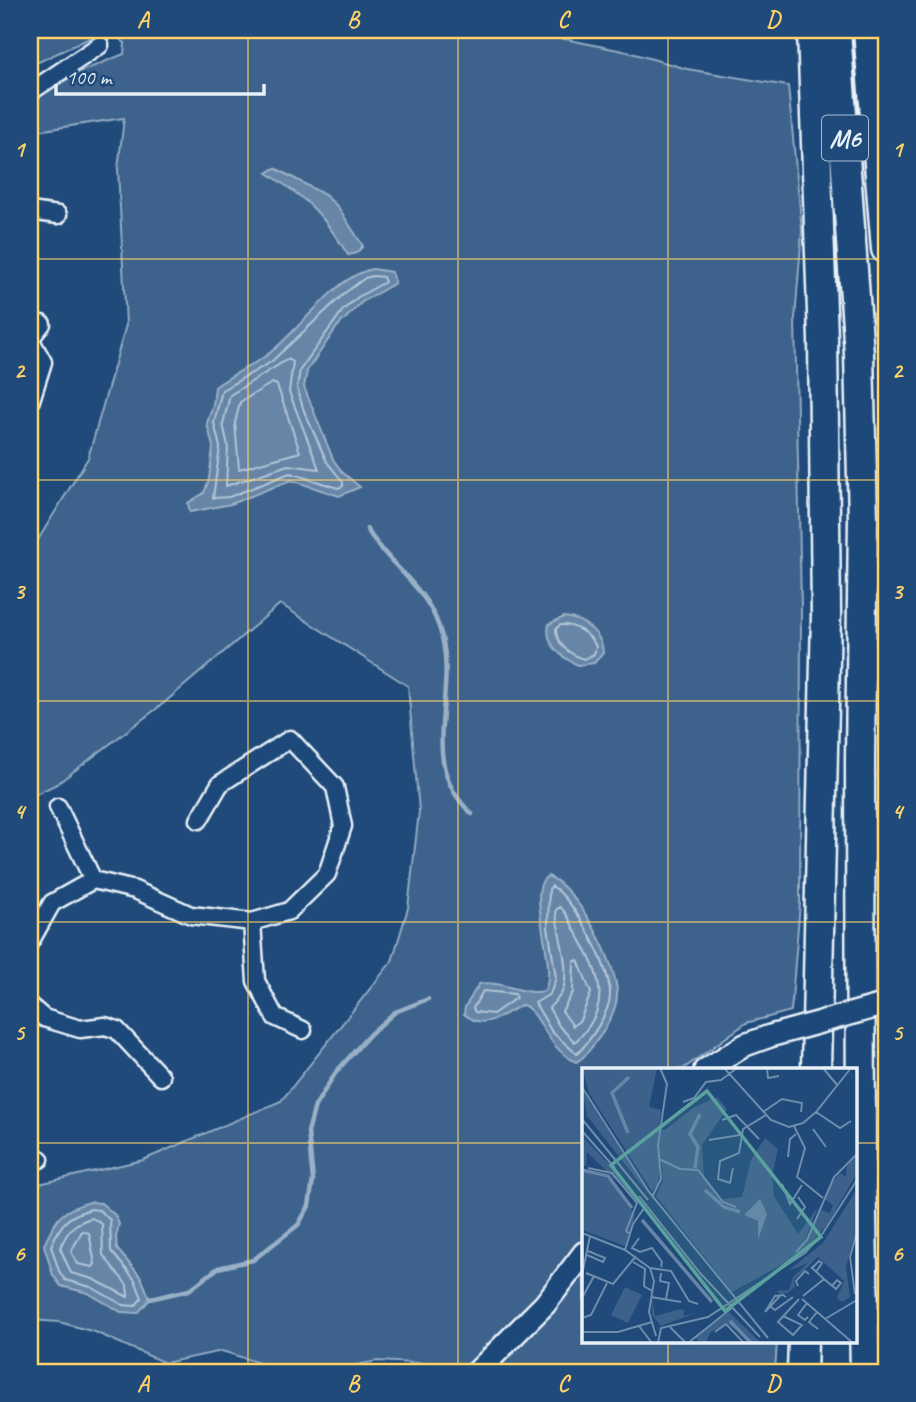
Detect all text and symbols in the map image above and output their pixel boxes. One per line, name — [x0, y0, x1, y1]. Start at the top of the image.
text: A — [137, 5, 151, 34]
text: B — [347, 5, 361, 34]
text: C — [558, 5, 572, 34]
text: D — [766, 5, 782, 34]
scale bar — [56, 52, 264, 96]
text: 100 m — [66, 64, 113, 90]
road number: M6 — [822, 116, 868, 160]
text: 1 — [14, 135, 27, 164]
text: 1 — [892, 135, 905, 164]
text: 2 — [14, 356, 27, 385]
text: 2 — [892, 356, 905, 385]
text: 3 — [14, 577, 27, 606]
text: 3 — [892, 577, 905, 606]
text: 4 — [14, 797, 27, 826]
text: 4 — [892, 797, 905, 826]
text: 5 — [14, 1018, 26, 1047]
text: 5 — [892, 1018, 904, 1047]
inset map — [582, 1068, 856, 1342]
text: 6 — [14, 1239, 27, 1268]
text: 6 — [892, 1239, 905, 1268]
text: A — [137, 1369, 151, 1398]
text: B — [347, 1369, 361, 1398]
text: C — [558, 1369, 572, 1398]
text: D — [766, 1369, 782, 1398]

